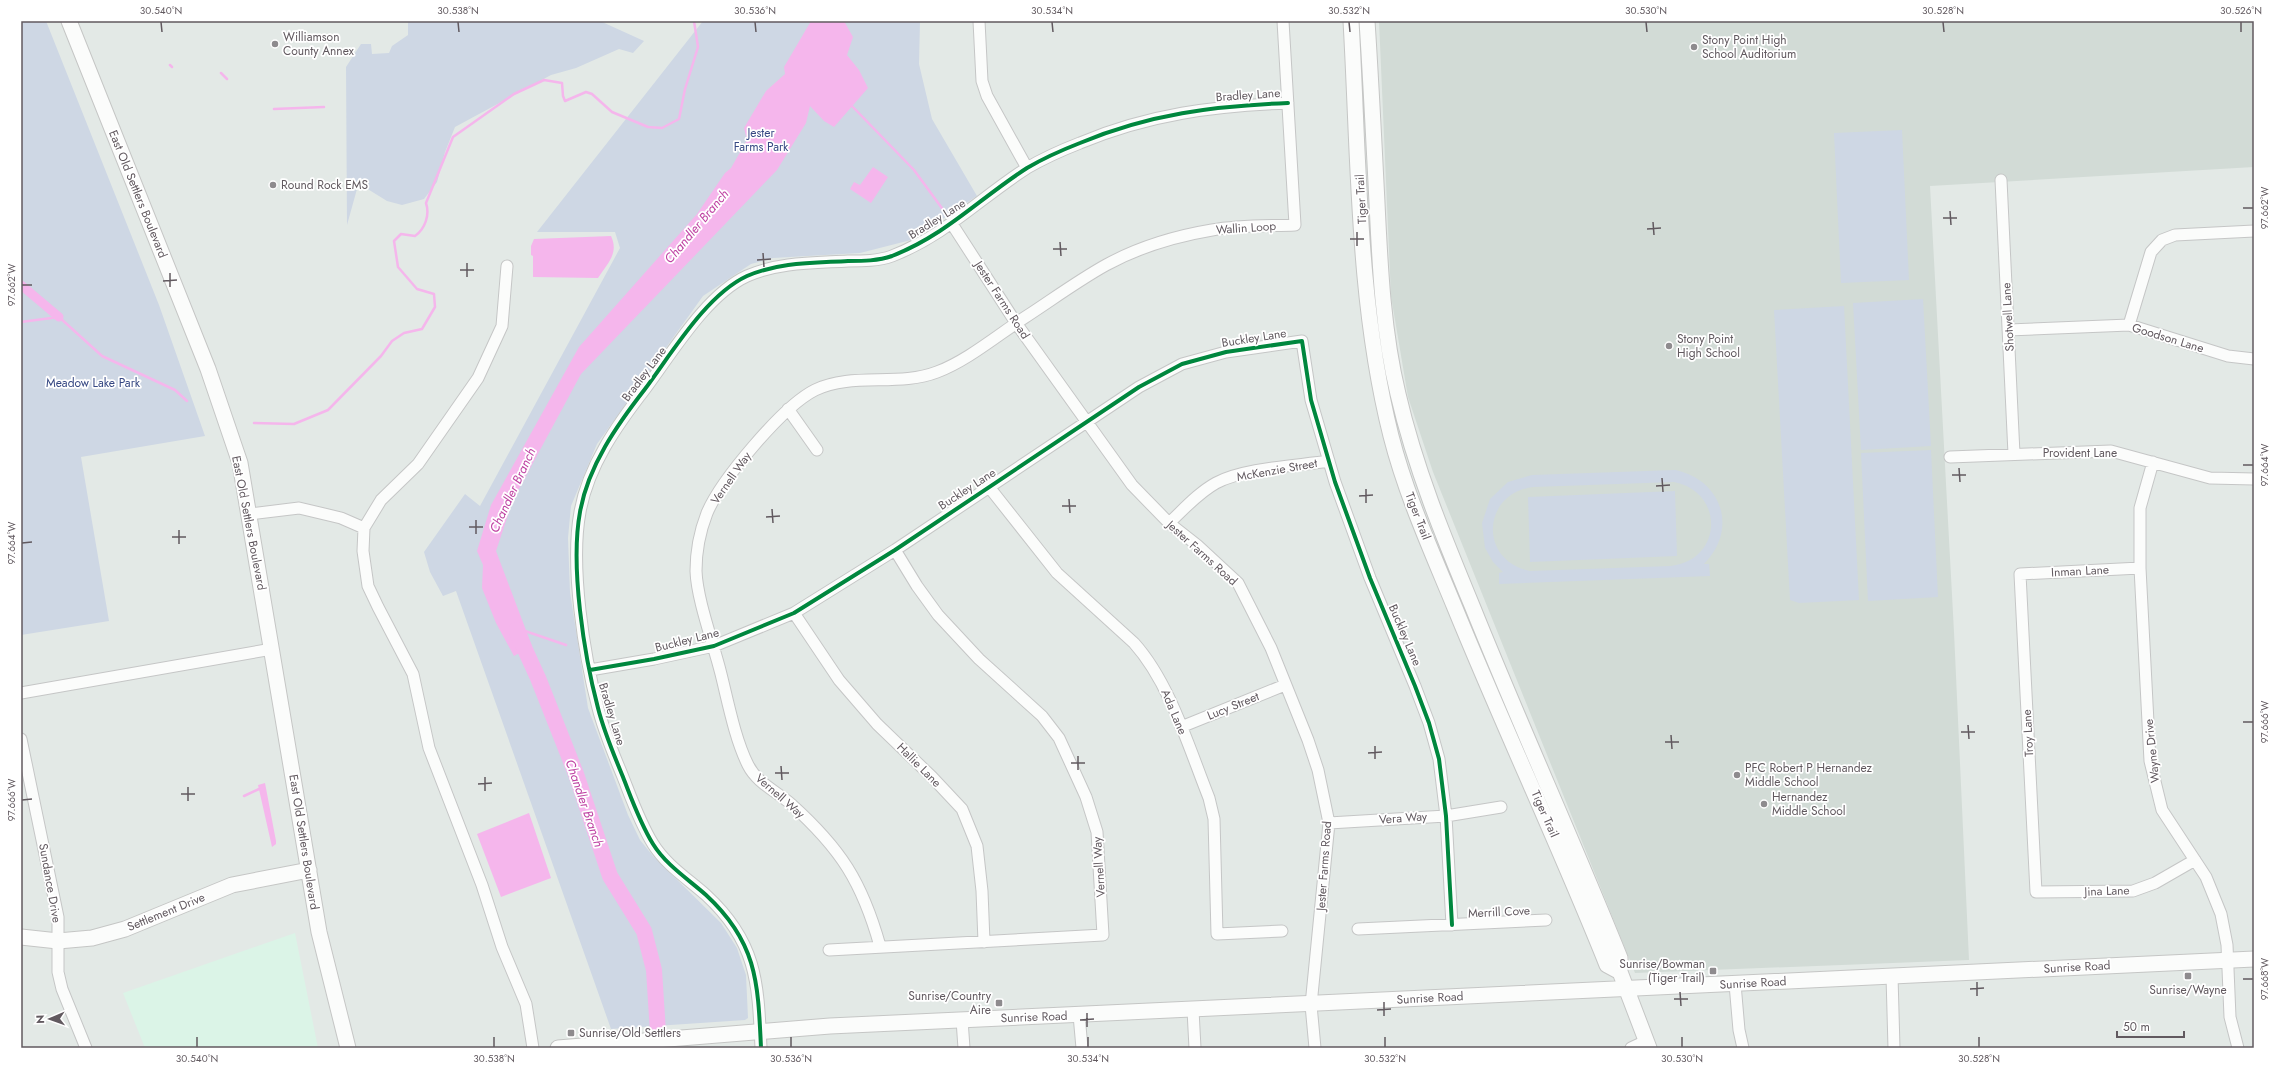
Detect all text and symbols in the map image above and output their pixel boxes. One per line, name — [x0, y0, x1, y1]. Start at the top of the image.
text: 30.540°N — [140, 3, 182, 18]
text: 30.538°N — [437, 3, 479, 18]
text: 30.536°N — [734, 3, 776, 18]
text: 30.534°N — [1031, 3, 1073, 18]
text: 30.532°N — [1328, 3, 1370, 18]
text: 30.530°N — [1625, 3, 1667, 18]
text: 30.528°N — [1922, 3, 1964, 18]
text: 30.526°N — [2220, 3, 2262, 18]
place label: Williamson County Annex — [283, 28, 355, 60]
place label: Stony Point High School Auditorium — [1702, 31, 1796, 63]
marker: Williamson County Annex — [270, 39, 280, 49]
marker: Stony Point High School Auditorium — [1689, 42, 1699, 52]
street label: Bradley Lane — [1215, 84, 1281, 106]
park label: Jester Farms Park — [734, 124, 789, 156]
street label: East Old Settlers Boulevard — [104, 127, 172, 261]
street label: Tiger Trail — [1351, 174, 1371, 224]
place label: Round Rock EMS — [281, 176, 369, 194]
marker: Round Rock EMS — [268, 180, 278, 190]
water label: Chandler Branch — [660, 185, 733, 268]
text: 97.662°W — [2257, 187, 2272, 229]
street label: Bradley Lane — [905, 194, 969, 244]
street label: Wallin Loop — [1215, 217, 1277, 239]
street label: Jester Farms Road — [969, 256, 1034, 343]
text: 97.662°W — [4, 264, 19, 306]
street label: Shotwell Lane — [1997, 282, 2019, 352]
street label: Goodson Lane — [2130, 319, 2206, 357]
street label: Buckley Lane — [1220, 324, 1288, 352]
place label: Stony Point High School — [1677, 330, 1740, 362]
marker: Stony Point High School — [1664, 341, 1674, 351]
street label: Bradley Lane — [617, 343, 671, 405]
park label: Meadow Lake Park — [46, 374, 141, 392]
water label: Chandler Branch — [484, 444, 541, 536]
street label: Provident Lane — [2043, 444, 2117, 462]
text: 97.664°W — [2257, 444, 2272, 486]
street label: Vernell Way — [706, 447, 756, 508]
street label: East Old Settlers Boulevard — [227, 454, 271, 592]
street label: McKenzie Street — [1235, 454, 1319, 486]
street label: Buckley Lane — [935, 464, 999, 514]
street label: Tiger Trail — [1401, 490, 1435, 542]
street label: Jester Farms Road — [1161, 515, 1241, 590]
text: 97.664°W — [4, 522, 19, 564]
street label: Inman Lane — [2051, 560, 2109, 582]
street label: Buckley Lane — [1384, 601, 1426, 669]
street label: Buckley Lane — [653, 623, 721, 657]
street label: Bradley Lane — [594, 680, 630, 748]
street label: Ada Lane — [1156, 686, 1192, 738]
street label: Lucy Street — [1204, 687, 1262, 725]
text: 97.666°W — [2257, 701, 2272, 743]
street label: Troy Lane — [2018, 709, 2038, 757]
street label: Wayne Drive — [2140, 718, 2164, 784]
street label: Hallie Lane — [893, 739, 945, 791]
water label: Chandler Branch — [561, 757, 609, 850]
place label: PFC Robert P Hernandez Middle School — [1745, 759, 1873, 791]
street label: Vernell Way — [751, 769, 809, 823]
marker: PFC Robert P Hernandez Middle School — [1732, 770, 1742, 780]
street label: East Old Settlers Boulevard — [284, 773, 324, 911]
text: 97.666°W — [4, 779, 19, 821]
street label: Tiger Trail — [1527, 788, 1563, 840]
place label: Hernandez Middle School — [1772, 788, 1846, 820]
marker: Hernandez Middle School — [1759, 799, 1769, 809]
street label: Vera Way — [1378, 807, 1428, 829]
street label: Jester Farms Road — [1312, 821, 1336, 913]
street label: Vernell Way — [1088, 835, 1110, 898]
street label: Sundance Drive — [34, 842, 66, 924]
street label: Jina Lane — [2082, 881, 2130, 901]
street label: Settlement Drive — [124, 888, 208, 936]
street label: Merrill Cove — [1467, 901, 1531, 923]
place label: Sunrise/Bowman (Tiger Trail) — [1619, 955, 1705, 987]
street label: Sunrise Road — [2043, 956, 2111, 978]
text: 97.668°W — [2257, 958, 2272, 1000]
marker: Sunrise/Bowman (Tiger Trail) — [1708, 966, 1718, 976]
marker: Sunrise/Wayne — [2183, 971, 2193, 981]
street label: Sunrise Road — [1719, 972, 1787, 994]
place label: Sunrise/Wayne — [2149, 981, 2227, 999]
place label: Sunrise/Country Aire — [908, 987, 992, 1019]
street label: Sunrise Road — [1396, 987, 1464, 1009]
marker: Sunrise/Country Aire — [994, 998, 1004, 1008]
north arrow — [30, 999, 70, 1039]
street label: Sunrise Road — [1000, 1007, 1068, 1027]
scale bar — [2117, 1013, 2184, 1039]
text: N — [32, 1015, 48, 1024]
text: 50 m — [2123, 1018, 2150, 1036]
place label: Sunrise/Old Settlers — [579, 1024, 681, 1042]
marker: Sunrise/Old Settlers — [566, 1028, 576, 1038]
text: 30.540°N — [176, 1051, 218, 1066]
text: 30.538°N — [473, 1051, 515, 1066]
text: 30.536°N — [770, 1051, 812, 1066]
text: 30.534°N — [1067, 1051, 1109, 1066]
text: 30.532°N — [1364, 1051, 1406, 1066]
text: 30.530°N — [1661, 1051, 1703, 1066]
text: 30.528°N — [1958, 1051, 2000, 1066]

